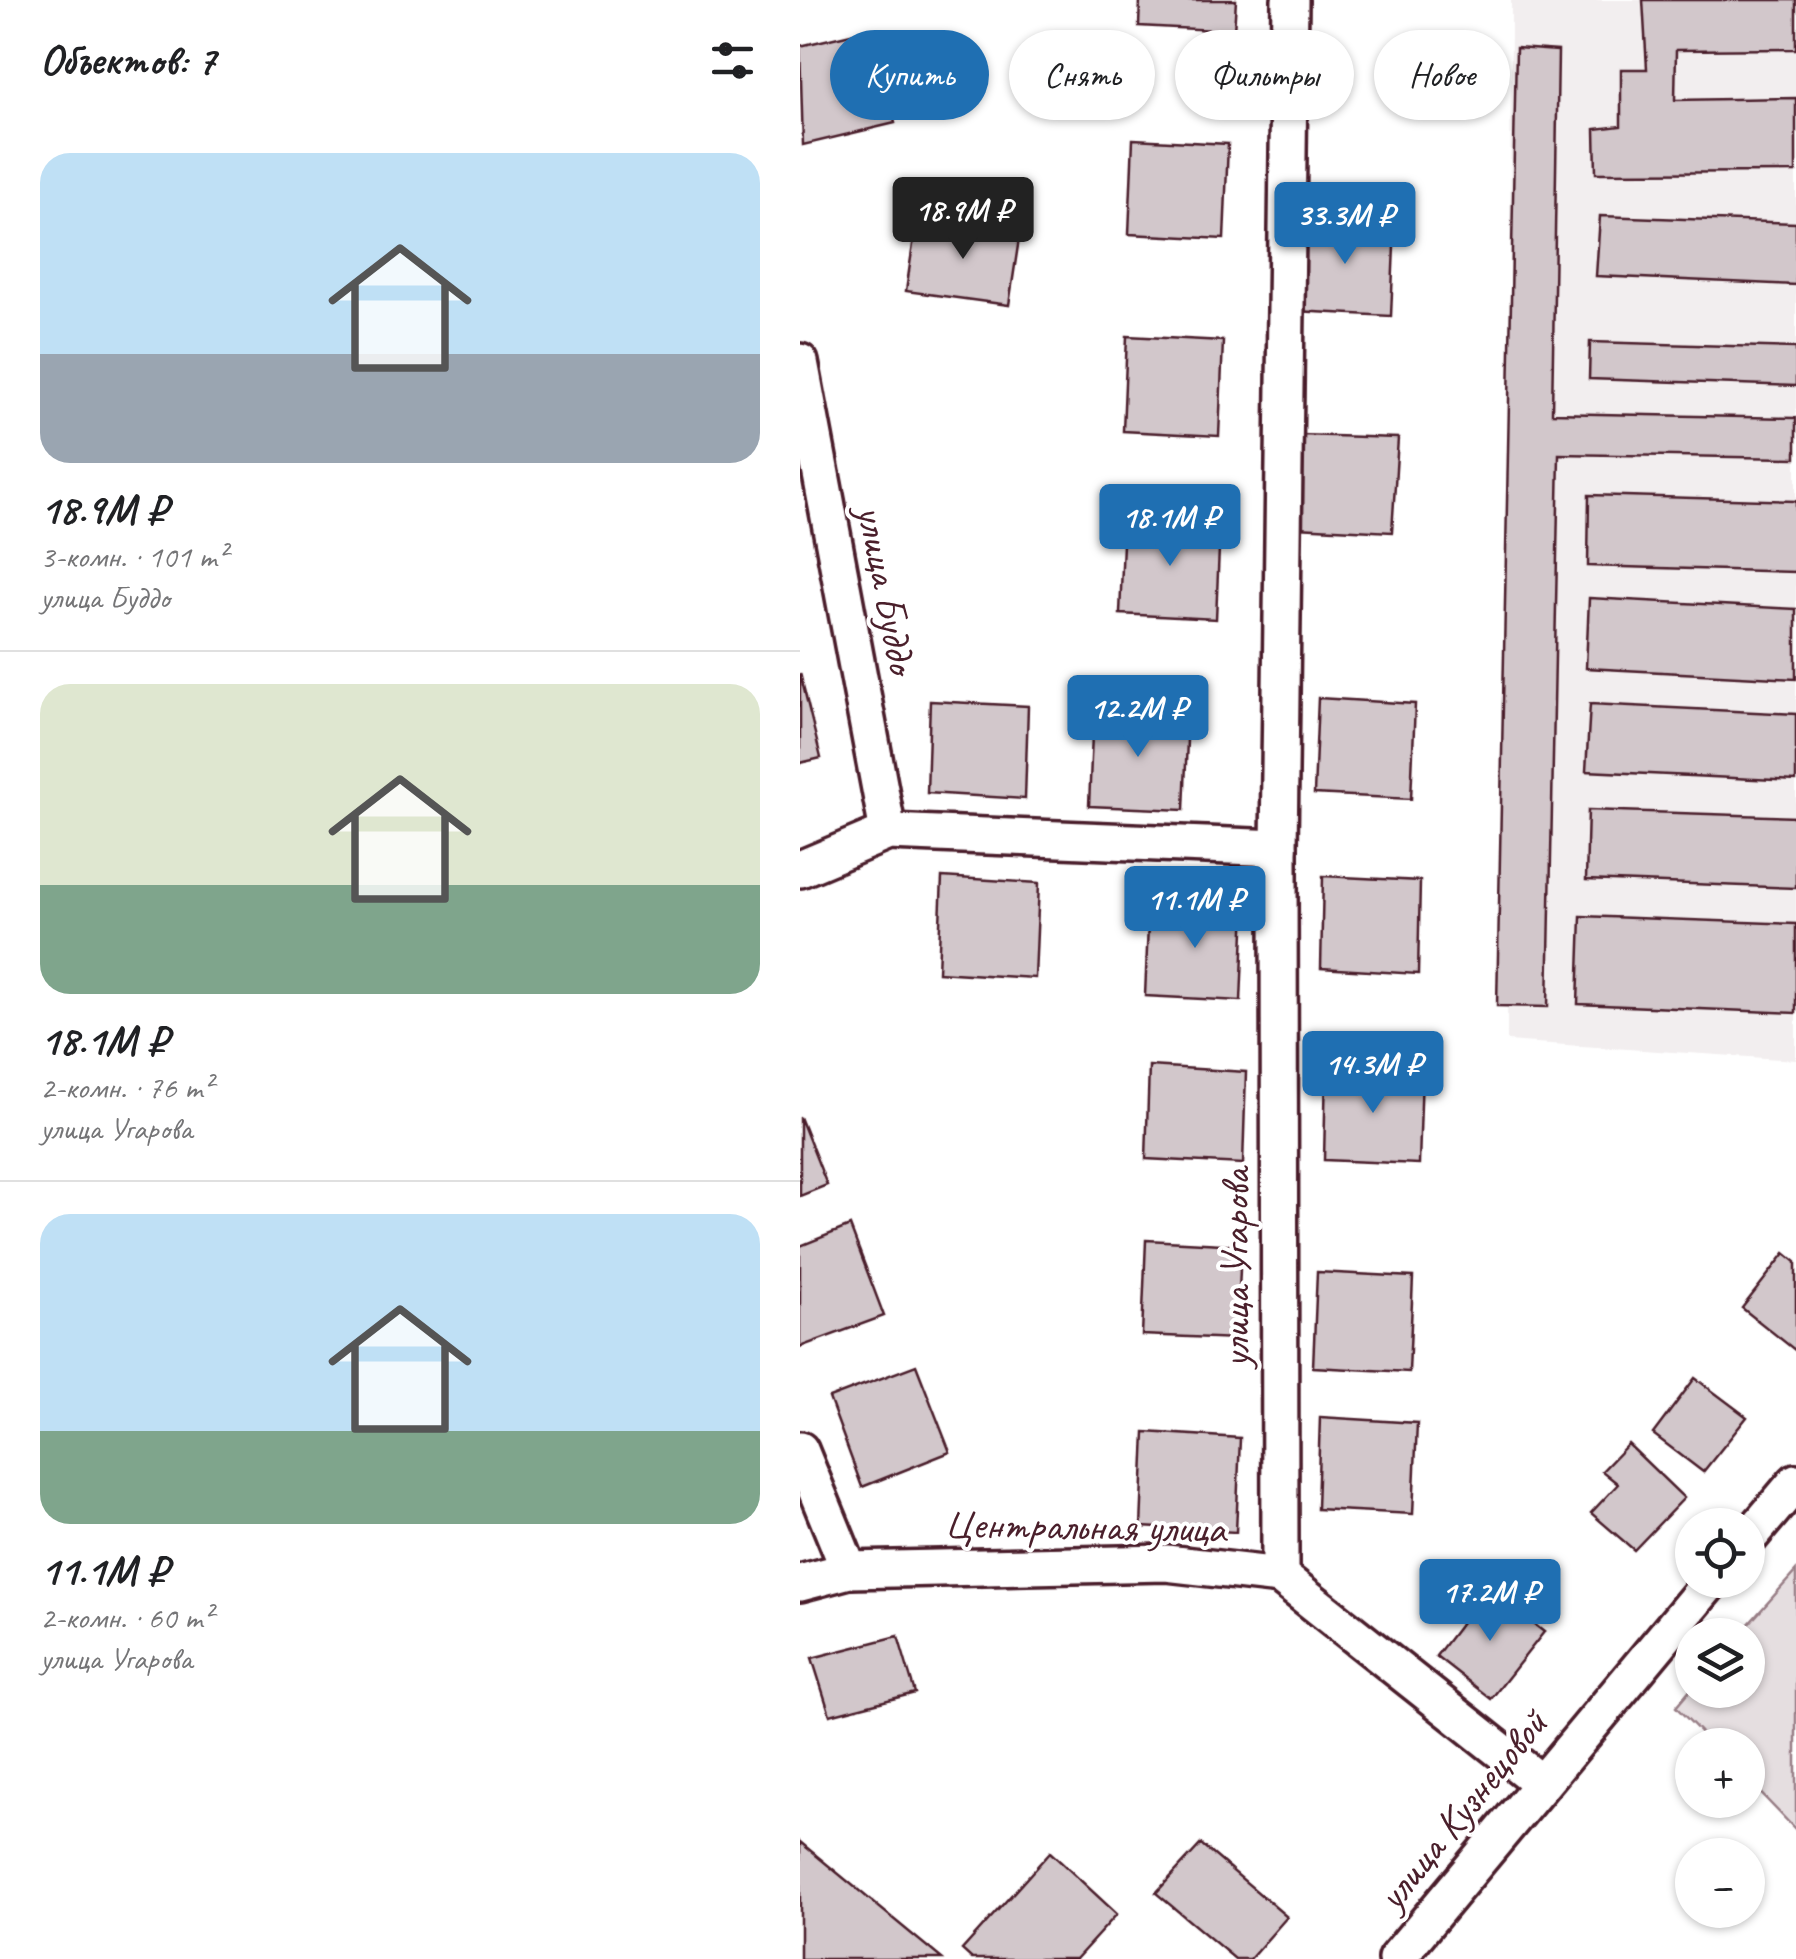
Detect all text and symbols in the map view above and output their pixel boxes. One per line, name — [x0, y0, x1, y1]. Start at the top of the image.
chip: Купить — [830, 30, 989, 120]
chip: Снять — [1009, 30, 1155, 120]
chip: Фильтры — [1175, 30, 1354, 120]
chip: Новое — [1374, 30, 1510, 120]
icon: filters — [705, 33, 760, 88]
text: Объектов: 7 — [40, 34, 215, 87]
pin: 18.9M ₽ — [871, 177, 1055, 262]
pin: 33.3M ₽ — [1253, 182, 1437, 267]
text: 18.9M ₽ — [915, 189, 1011, 230]
text: 33.3M ₽ — [1296, 194, 1394, 235]
icon: home — [310, 218, 490, 398]
text: 18.9M ₽ — [40, 483, 167, 536]
pin: 18.1M ₽ — [1078, 484, 1262, 569]
text: 18.1M ₽ — [1121, 496, 1219, 537]
street label: улица Буддо — [844, 498, 930, 682]
text: 3-комн. · 101 m² — [40, 536, 227, 577]
text: улица Буддо — [40, 577, 169, 618]
pin: 12.2M ₽ — [1046, 675, 1230, 760]
text: 12.2M ₽ — [1089, 687, 1187, 728]
icon: home — [310, 749, 490, 929]
pin: 11.1M ₽ — [1103, 866, 1287, 951]
text: 11.1M ₽ — [1146, 878, 1244, 919]
text: 18.1M ₽ — [40, 1014, 168, 1067]
pin: 14.3M ₽ — [1281, 1031, 1465, 1116]
text: 14.3M ₽ — [1324, 1043, 1422, 1084]
text: 2-комн. · 76 m² — [40, 1067, 212, 1108]
text: улица Угарова — [40, 1108, 192, 1149]
street label: улица Угарова — [1209, 1164, 1262, 1371]
icon: home — [310, 1279, 490, 1459]
street label: Центральная улица — [944, 1498, 1229, 1555]
map controls — [1675, 1508, 1765, 1928]
button: locate — [1675, 1508, 1765, 1598]
text: 11.1M ₽ — [40, 1544, 168, 1597]
pin: 17.2M ₽ — [1398, 1559, 1582, 1644]
text: 17.2M ₽ — [1441, 1571, 1539, 1612]
text: 2-комн. · 60 m² — [40, 1597, 212, 1638]
button: layers — [1675, 1618, 1765, 1708]
text: улица Угарова — [40, 1638, 192, 1679]
street label: улица Кузнецовой — [1363, 1697, 1561, 1923]
button: + — [1675, 1728, 1765, 1818]
button: − — [1675, 1838, 1765, 1928]

